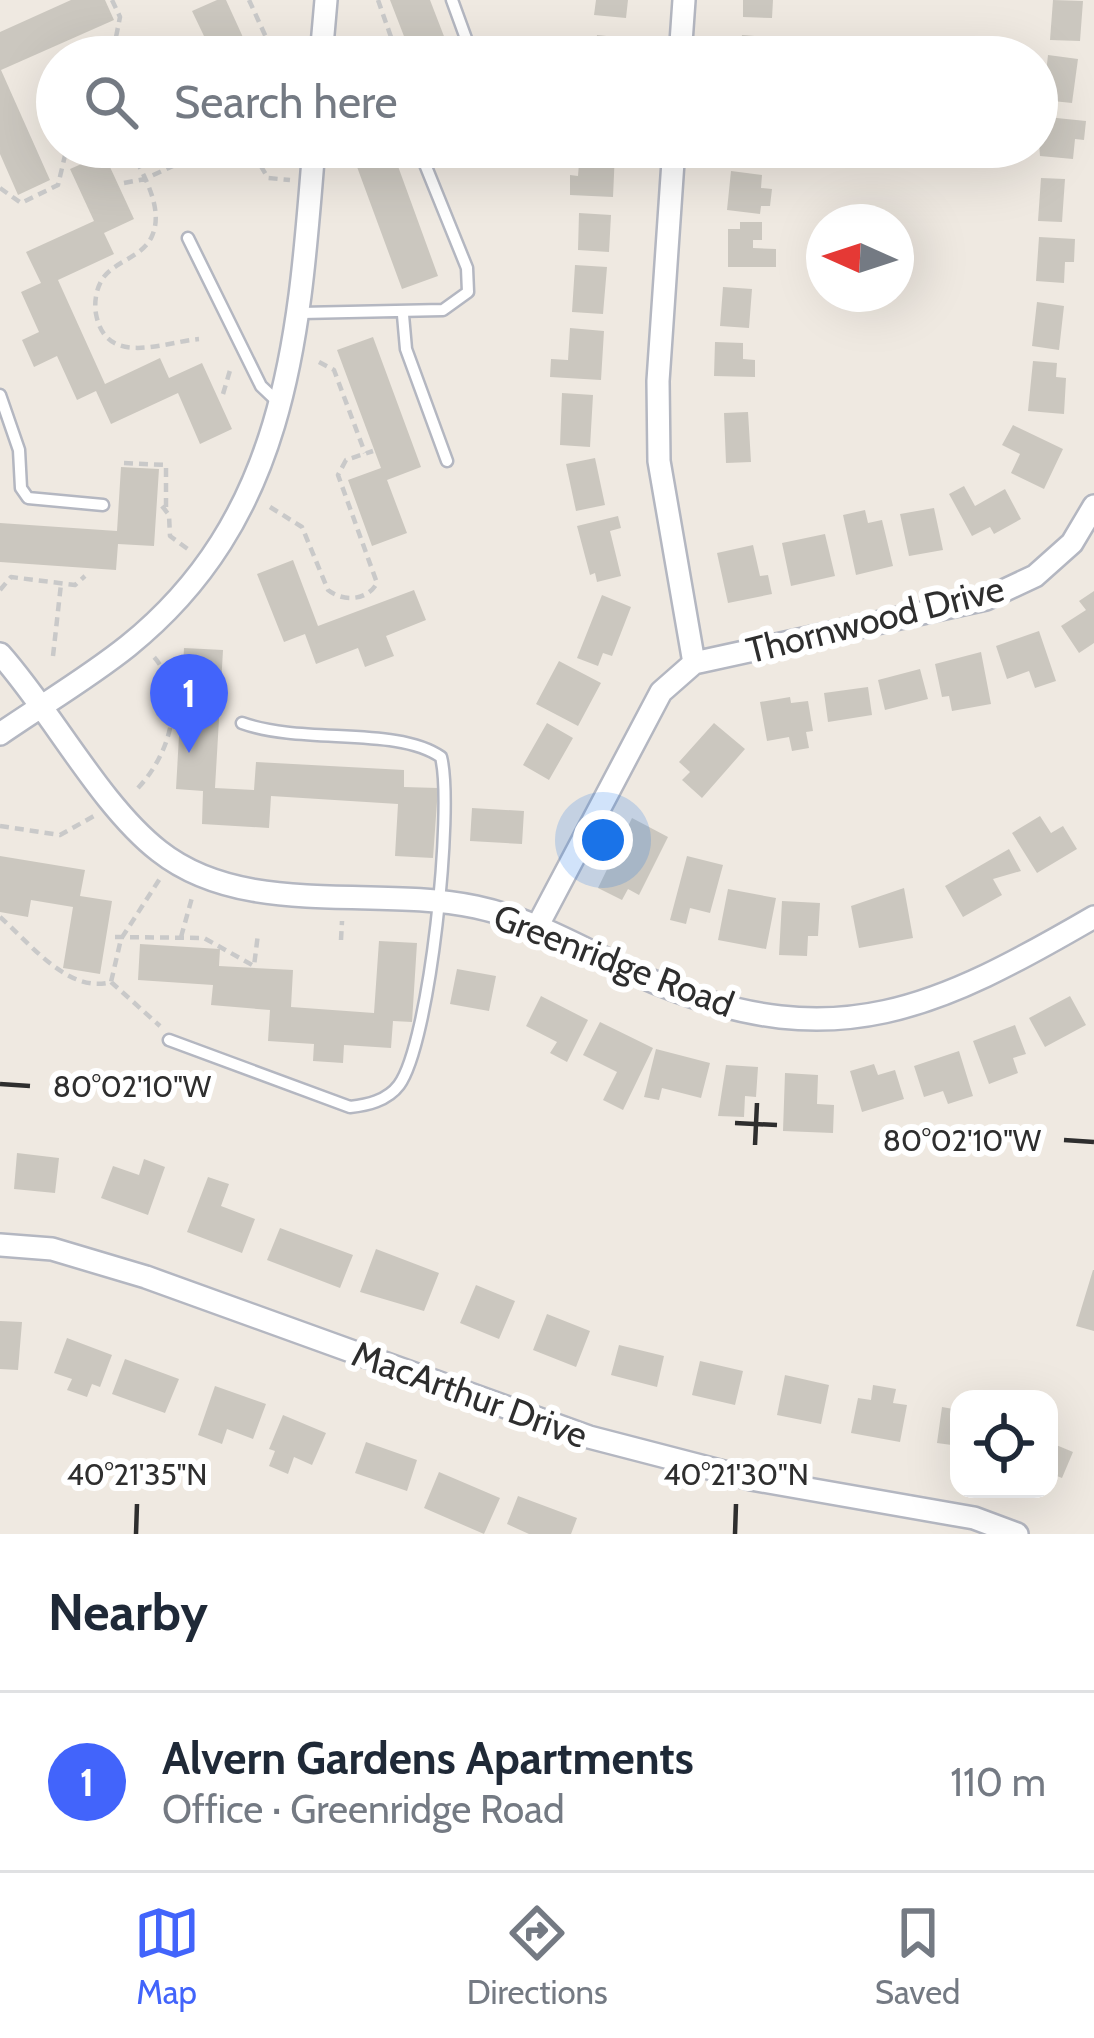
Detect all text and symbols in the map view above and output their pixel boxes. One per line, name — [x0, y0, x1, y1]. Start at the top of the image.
search box — [36, 36, 1058, 168]
icon: search — [78, 69, 144, 135]
text: Search here — [174, 75, 398, 129]
north arrow — [806, 204, 914, 312]
street label: Thornwood Drive — [742, 566, 1008, 672]
pin: 1 — [150, 654, 228, 753]
your location — [573, 810, 633, 870]
street label: Greenridge Road — [488, 894, 740, 1026]
text: 80°02'10"W — [53, 1068, 212, 1105]
text: 80°02'10"W — [883, 1122, 1042, 1159]
street label: MacArthur Drive — [346, 1331, 594, 1457]
map controls — [950, 1390, 1058, 1498]
button: locate — [950, 1390, 1058, 1498]
text: 40°21'35"N — [67, 1456, 207, 1493]
text: 40°21'30"N — [663, 1456, 809, 1493]
text: Nearby — [48, 1581, 208, 1643]
text: Alvern Gardens Apartments — [162, 1731, 694, 1785]
text: 1 — [80, 1758, 94, 1806]
text: 110 m — [950, 1758, 1046, 1806]
text: Office · Greenridge Road — [162, 1785, 565, 1833]
tab: Map — [134, 1900, 200, 2012]
tab: Directions — [467, 1900, 608, 2012]
tab: Saved — [875, 1900, 960, 2012]

